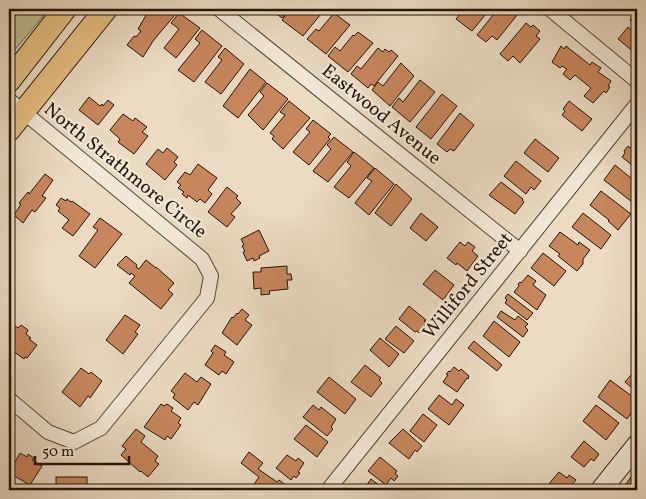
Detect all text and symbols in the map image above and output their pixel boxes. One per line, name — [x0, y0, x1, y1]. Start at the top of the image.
street label: Eastwood Avenue — [316, 59, 446, 171]
street label: North Strathmore Circle — [38, 97, 212, 245]
street label: Williford Street — [417, 227, 519, 345]
scale bar — [35, 434, 129, 466]
text: 50 m — [42, 442, 74, 463]

